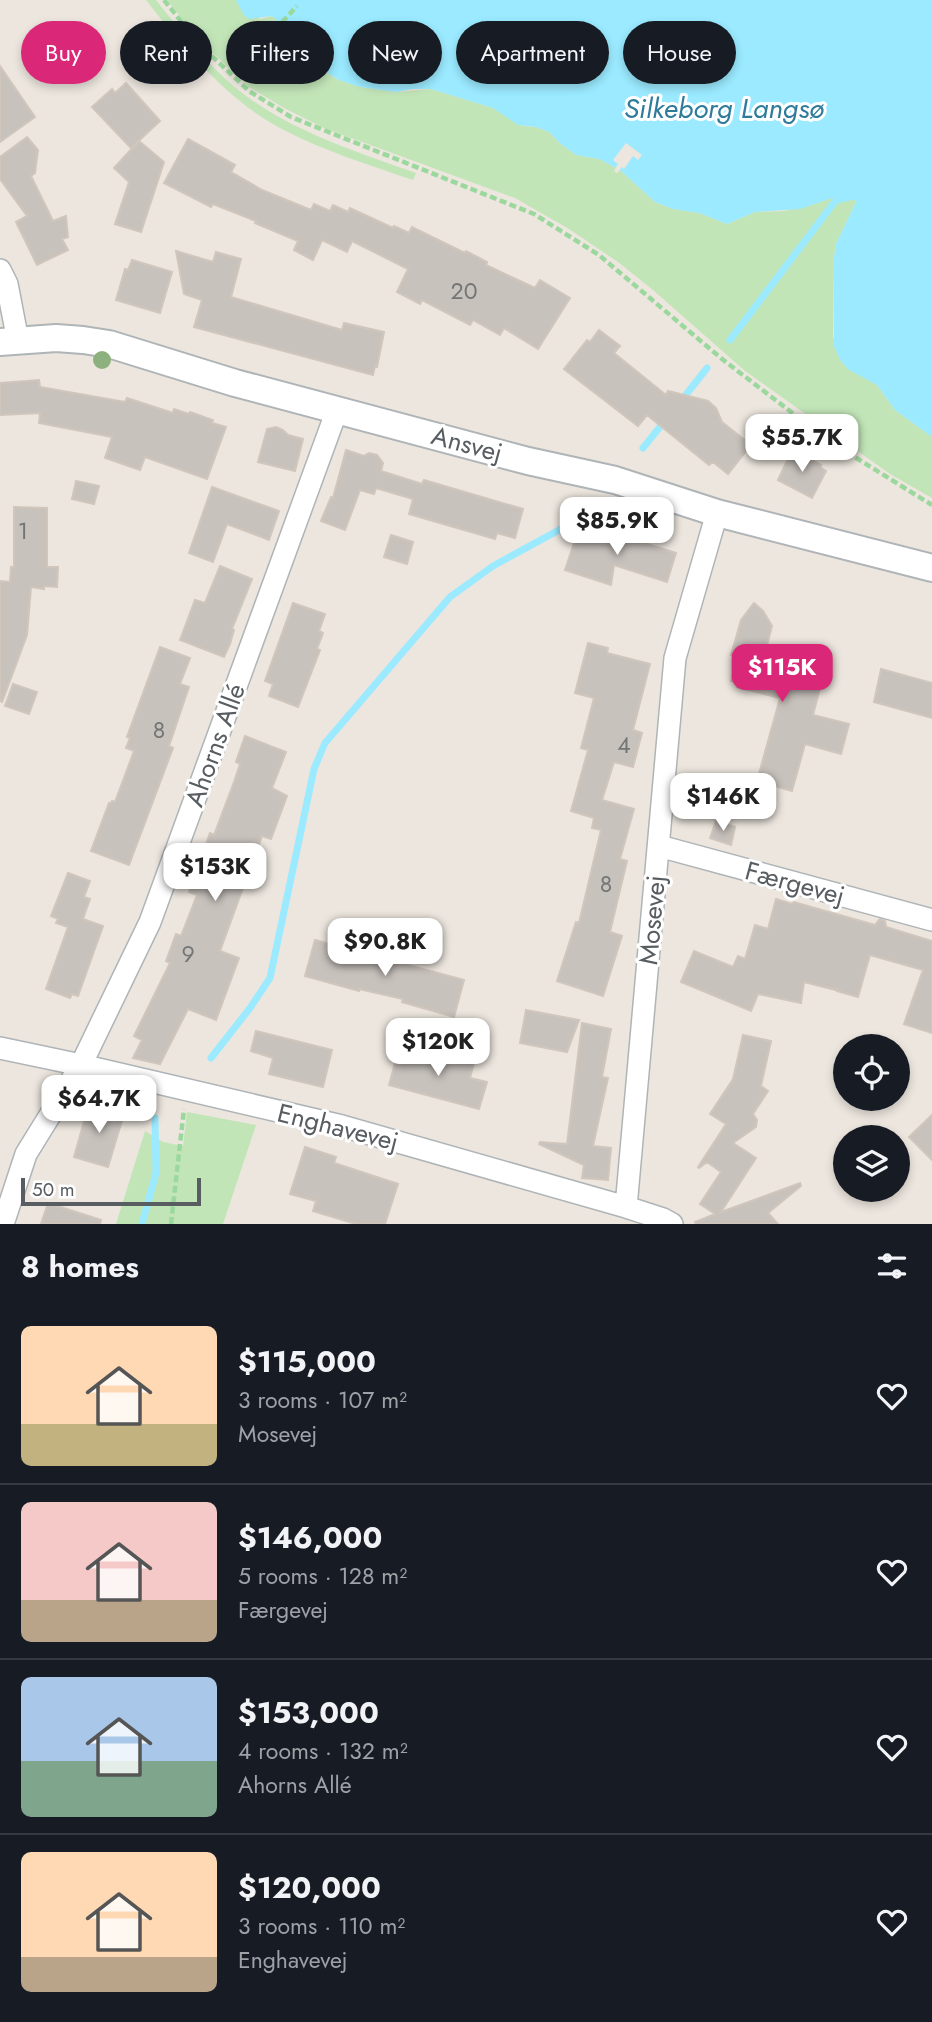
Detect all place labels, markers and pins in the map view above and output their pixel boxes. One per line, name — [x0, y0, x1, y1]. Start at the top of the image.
pin: $55.7K — [745, 414, 859, 474]
pin: $85.9K — [560, 498, 674, 557]
pin: $115K — [733, 644, 831, 704]
pin: $146K — [674, 774, 772, 833]
pin: $153K — [166, 844, 264, 903]
pin: $90.8K — [328, 918, 442, 978]
pin: $120K — [389, 1018, 487, 1078]
pin: $64.7K — [42, 1076, 156, 1135]

